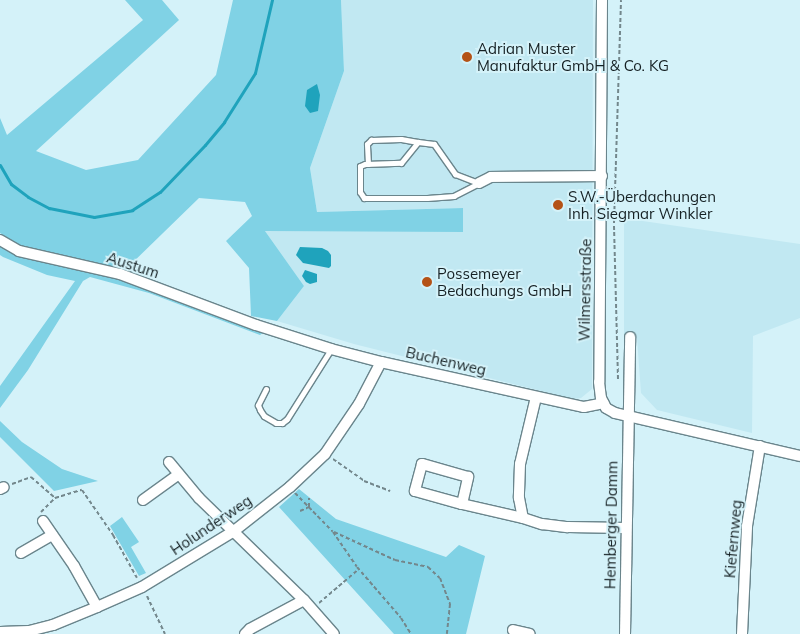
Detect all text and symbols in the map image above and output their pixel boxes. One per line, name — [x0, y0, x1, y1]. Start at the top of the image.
place label: Adrian Muster Manufaktur GmbH & Co. KG — [477, 39, 669, 74]
marker: Adrian Muster Manufaktur GmbH & Co. KG — [461, 51, 473, 63]
place label: S.W.-Überdachungen Inh. Siegmar Winkler — [568, 187, 716, 222]
marker: S.W.-Überdachungen Inh. Siegmar Winkler — [552, 199, 564, 211]
street label: Wilmersstraße — [575, 239, 595, 341]
street label: Austum — [104, 248, 162, 282]
place label: Possemeyer Bedachungs GmbH — [437, 264, 572, 299]
marker: Possemeyer Bedachungs GmbH — [421, 276, 433, 288]
street label: Buchenweg — [404, 343, 488, 379]
street label: Hemberger Damm — [601, 461, 621, 589]
street label: Holunderweg — [167, 491, 255, 559]
street label: Kiefernweg — [721, 499, 745, 579]

